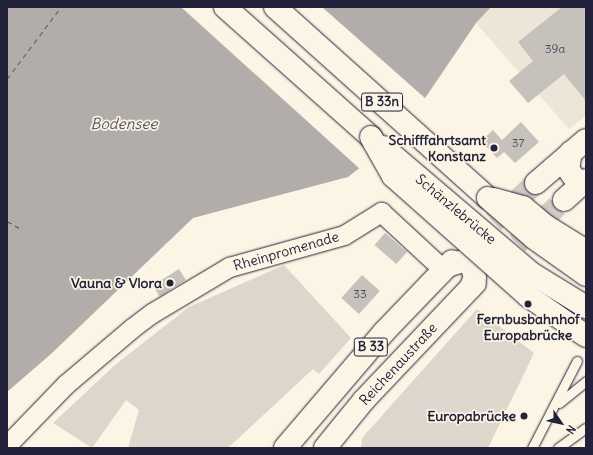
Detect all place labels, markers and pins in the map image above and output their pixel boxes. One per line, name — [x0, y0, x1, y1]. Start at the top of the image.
place label: Schifffahrtsamt Konstanz — [389, 132, 486, 164]
marker: Schifffahrtsamt Konstanz — [489, 143, 499, 153]
place label: Vauna & Vlora — [71, 275, 162, 291]
marker: Vauna & Vlora — [165, 278, 175, 288]
marker: Fernbusbahnhof Europabrücke — [523, 299, 533, 309]
place label: Fernbusbahnhof Europabrücke — [476, 311, 580, 344]
place label: Europabrücke — [427, 408, 516, 424]
marker: Europabrücke — [519, 411, 529, 421]

